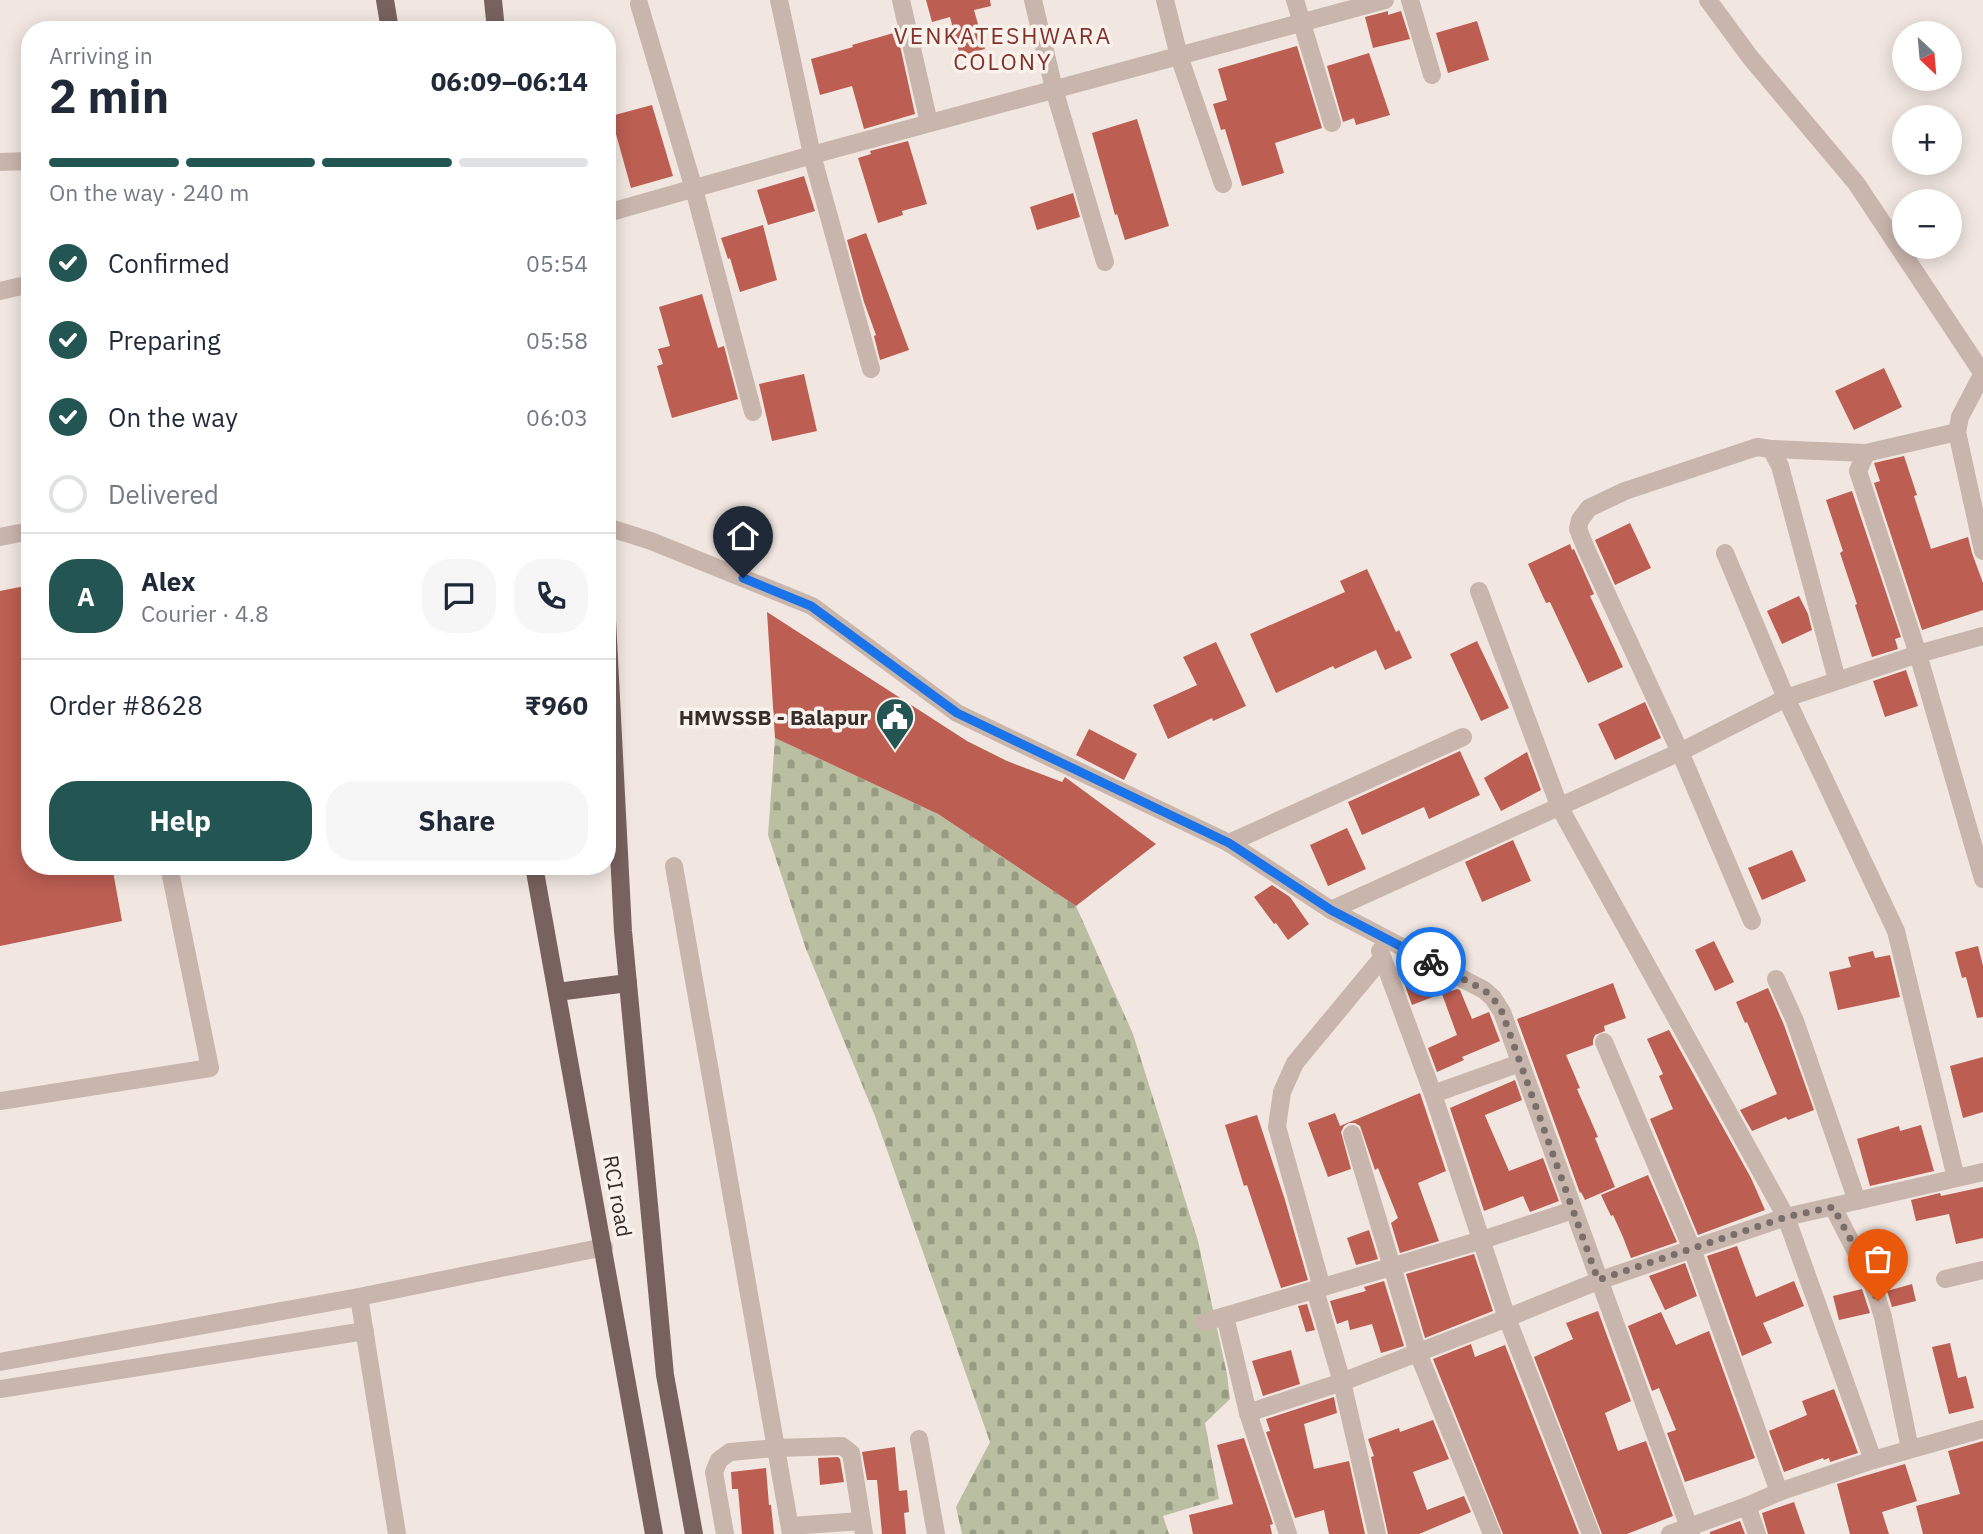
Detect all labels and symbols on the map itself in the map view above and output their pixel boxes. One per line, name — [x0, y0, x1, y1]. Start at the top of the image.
district label: VENKATESHWARA COLONY — [894, 20, 1112, 76]
north arrow — [1892, 21, 1962, 91]
pin — [713, 506, 773, 578]
public building icon: HMWSSB - Balapur — [874, 696, 916, 751]
place label: HMWSSB - Balapur — [679, 703, 869, 731]
courier — [1396, 927, 1466, 997]
street label: RCI road — [597, 1153, 639, 1239]
pin — [1848, 1229, 1908, 1301]

